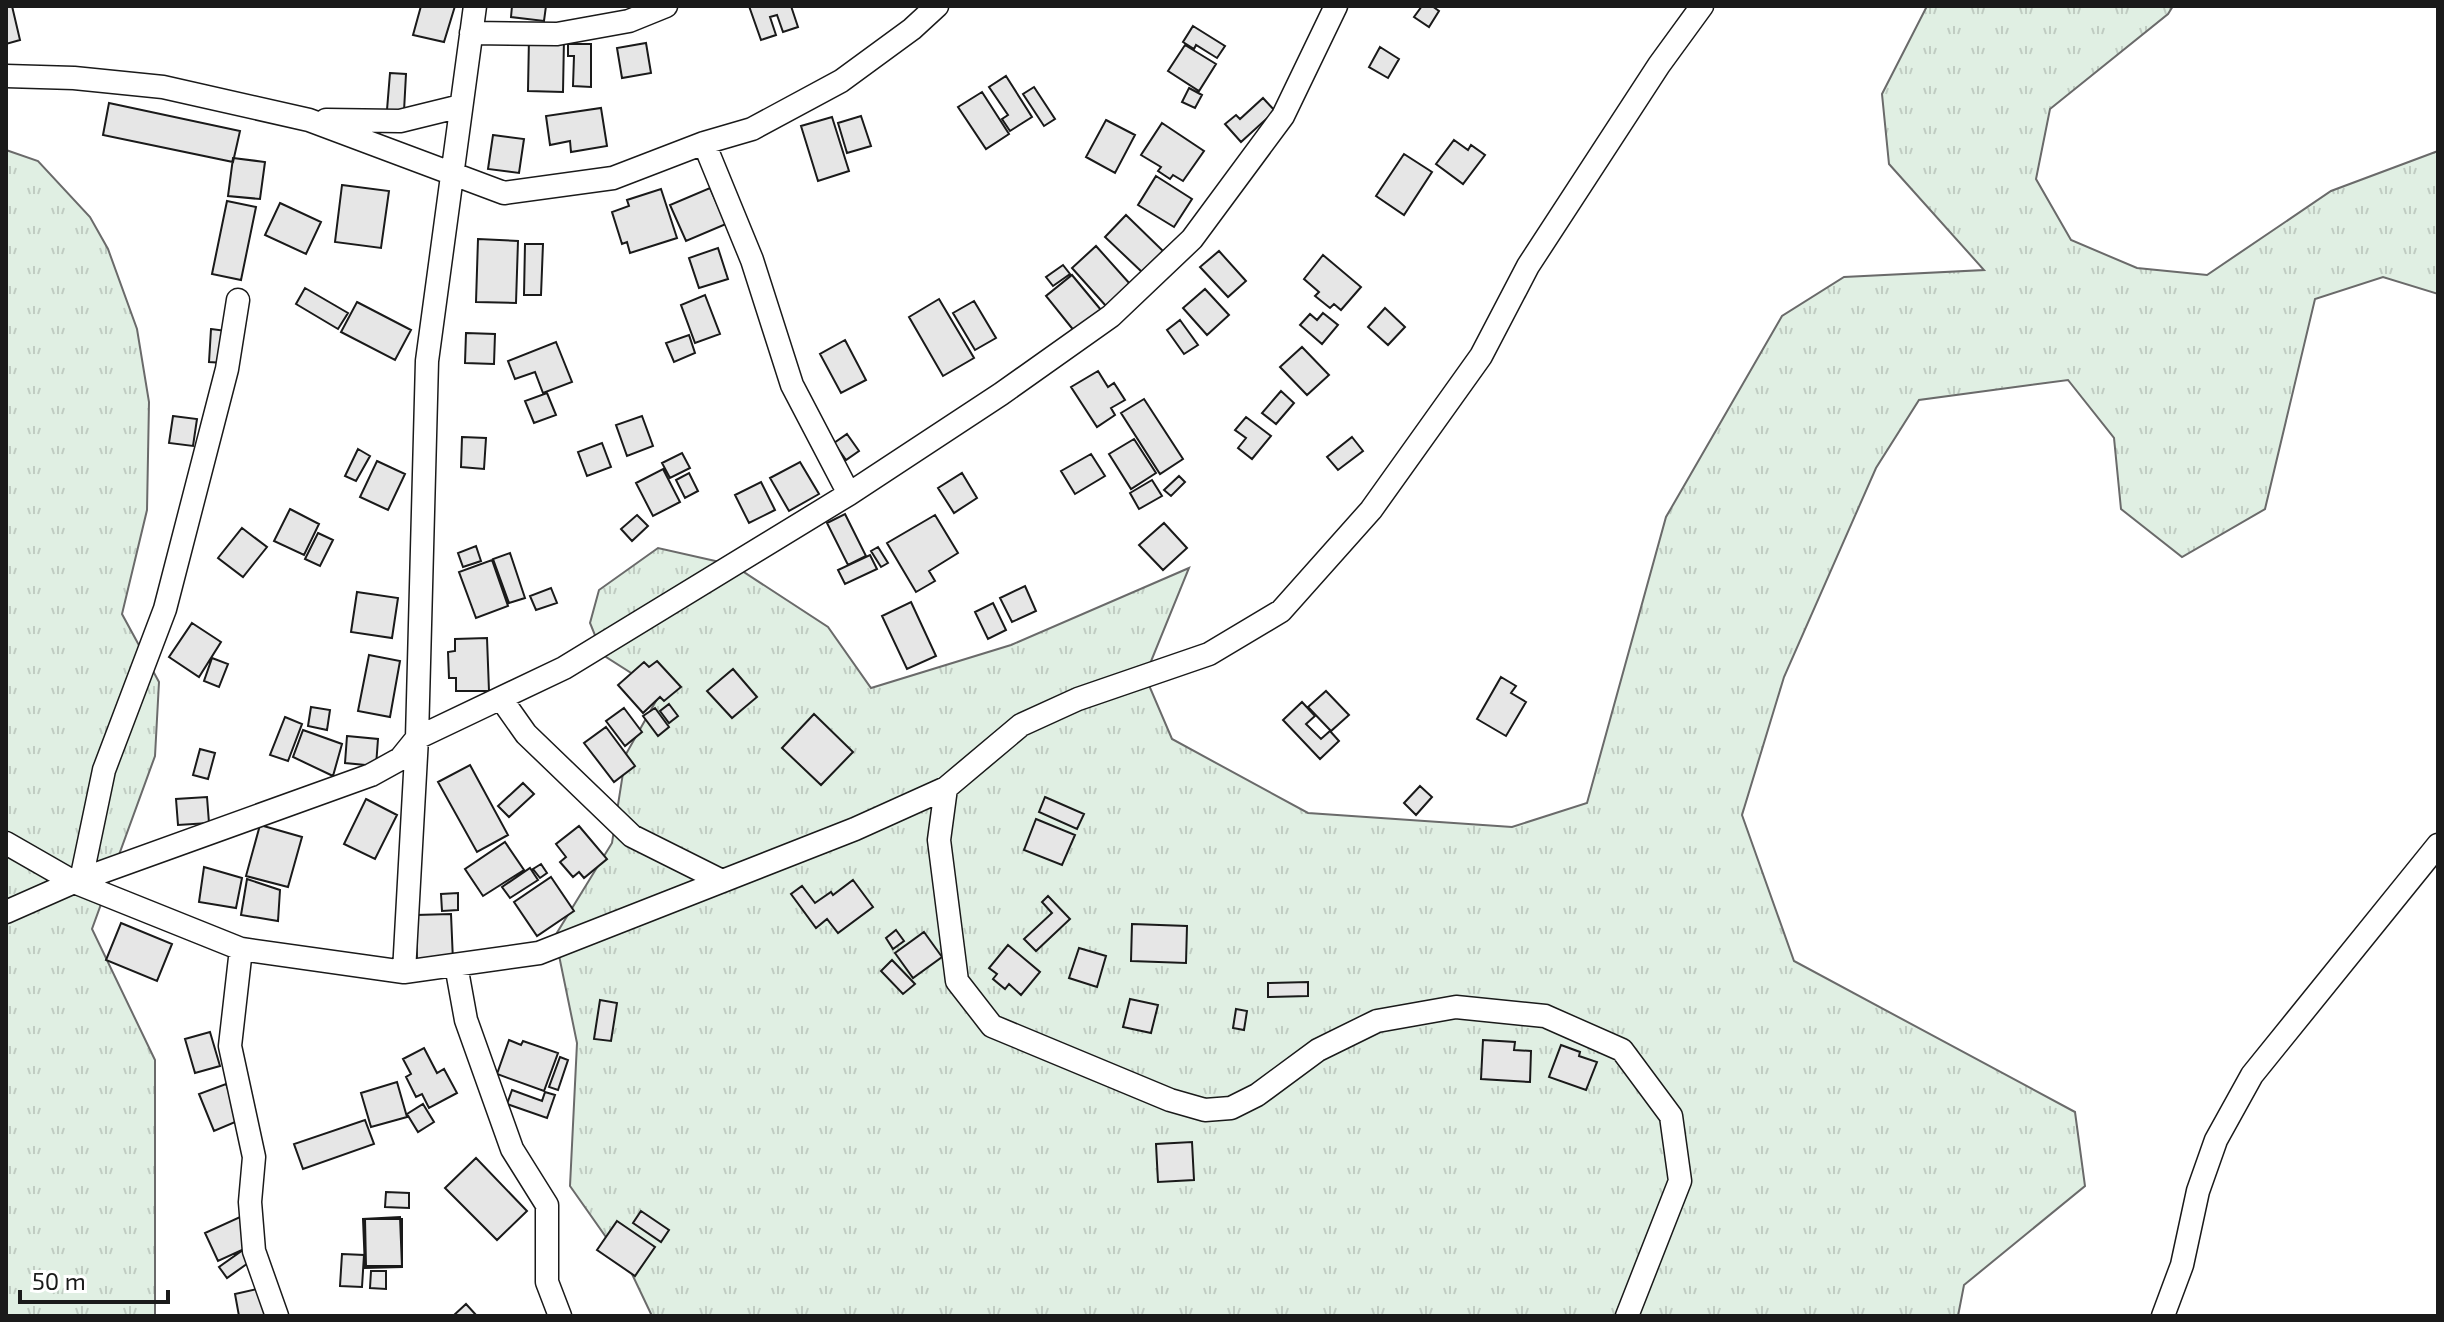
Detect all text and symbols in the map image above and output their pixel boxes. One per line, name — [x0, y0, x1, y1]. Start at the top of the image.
scale bar — [20, 1254, 168, 1304]
text: 50 m — [32, 1266, 86, 1295]

